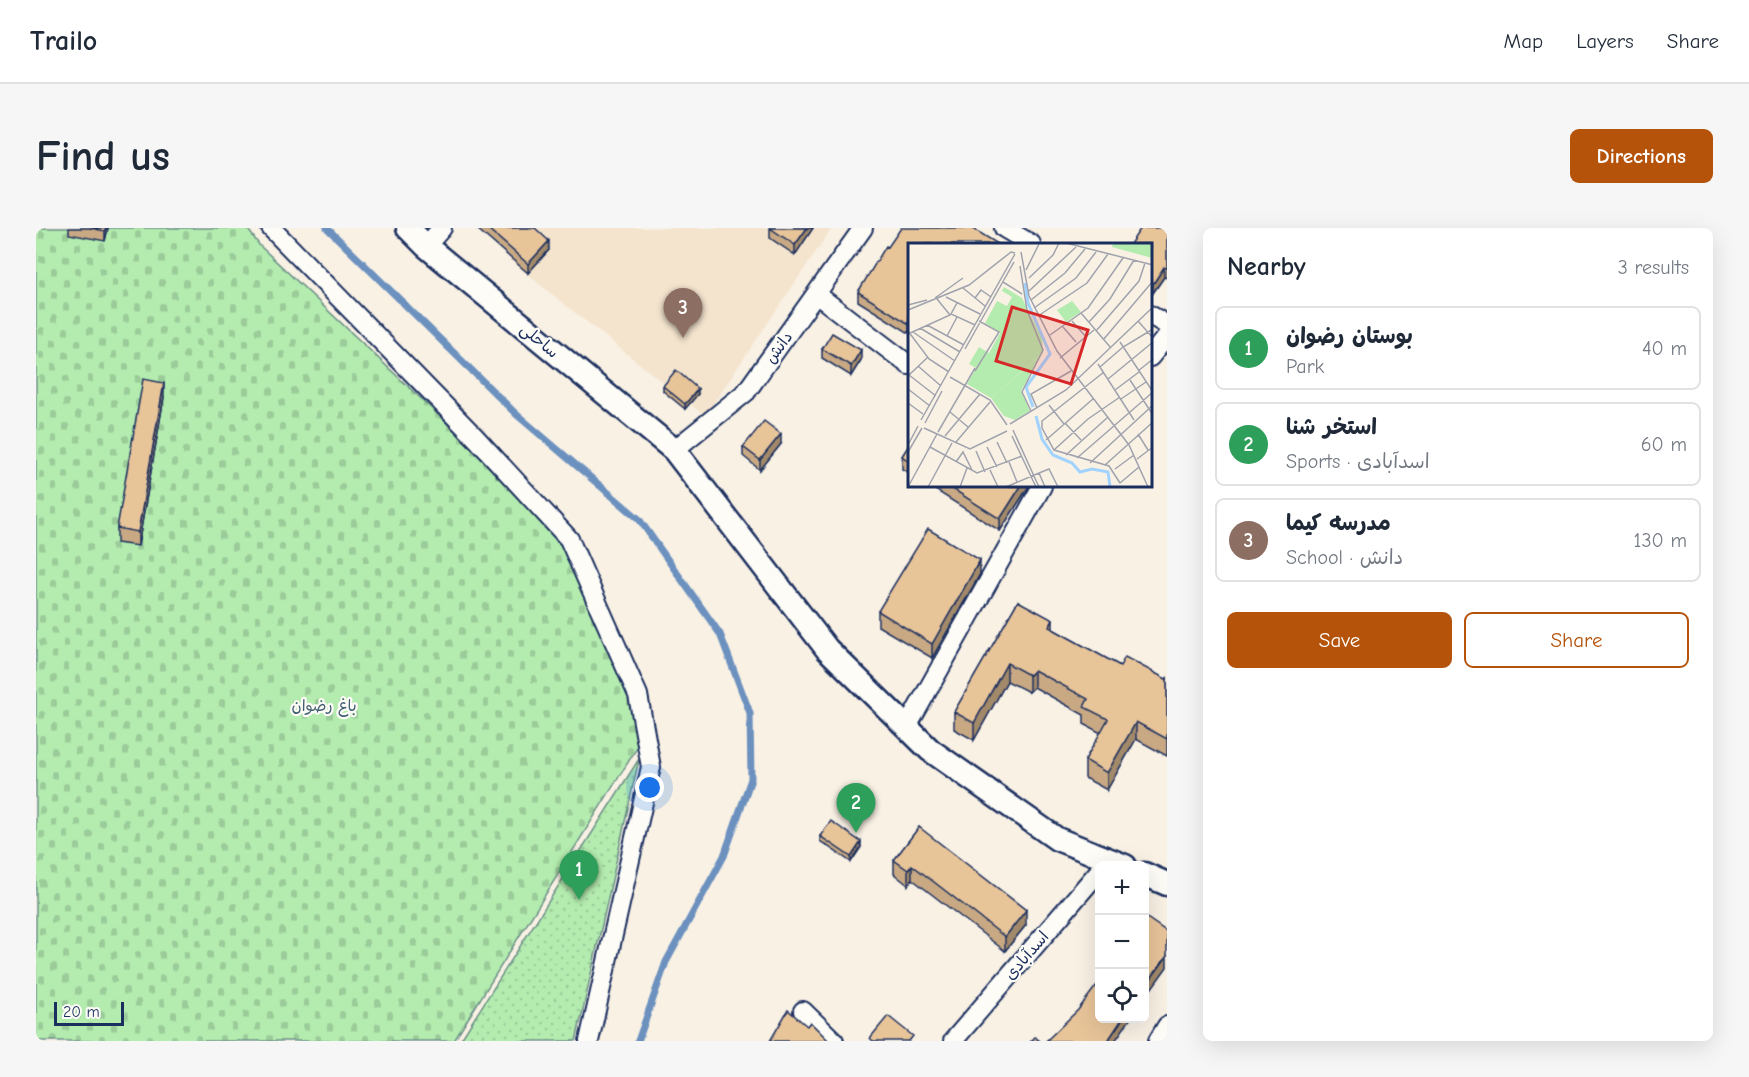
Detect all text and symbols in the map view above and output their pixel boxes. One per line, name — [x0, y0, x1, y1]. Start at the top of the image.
text: Trailo — [30, 25, 97, 57]
text: Map — [1504, 29, 1543, 53]
text: Layers — [1576, 29, 1634, 53]
text: Share — [1667, 29, 1719, 53]
button: Directions — [1570, 129, 1713, 183]
text: Find us — [36, 132, 170, 181]
inset map — [908, 243, 1152, 488]
text: Nearby — [1227, 252, 1306, 282]
text: 3 results — [1618, 256, 1689, 279]
pin: 3 — [664, 288, 702, 338]
street label: ساحلی — [516, 320, 562, 363]
text: بوستان رضوان — [1286, 323, 1413, 349]
street label: دانش — [761, 328, 796, 367]
text: 1 — [1245, 337, 1252, 360]
text: 40 m — [1642, 337, 1687, 360]
text: Park — [1286, 355, 1324, 378]
text: استخر شنا — [1286, 414, 1377, 440]
text: 2 — [1244, 433, 1253, 456]
text: 60 m — [1641, 433, 1687, 456]
text: Sports · اسدآبادی — [1286, 450, 1430, 473]
text: مدرسه کیما — [1286, 510, 1391, 536]
text: 3 — [1244, 529, 1253, 552]
text: 130 m — [1634, 529, 1687, 552]
text: School · دانش — [1286, 546, 1403, 569]
button: Save — [1227, 612, 1452, 668]
button: Share — [1464, 612, 1689, 668]
park label: باغ رضوان — [291, 697, 357, 717]
your location — [635, 773, 664, 802]
pin: 2 — [836, 784, 876, 833]
pin: 1 — [560, 850, 598, 900]
map controls — [1095, 861, 1149, 1023]
button: + — [1095, 861, 1149, 915]
button: − — [1095, 915, 1149, 969]
street label: اسدآبادی — [1001, 928, 1053, 983]
button: locate — [1095, 969, 1149, 1023]
scale bar — [54, 999, 124, 1026]
text: 20 m — [63, 1003, 100, 1021]

